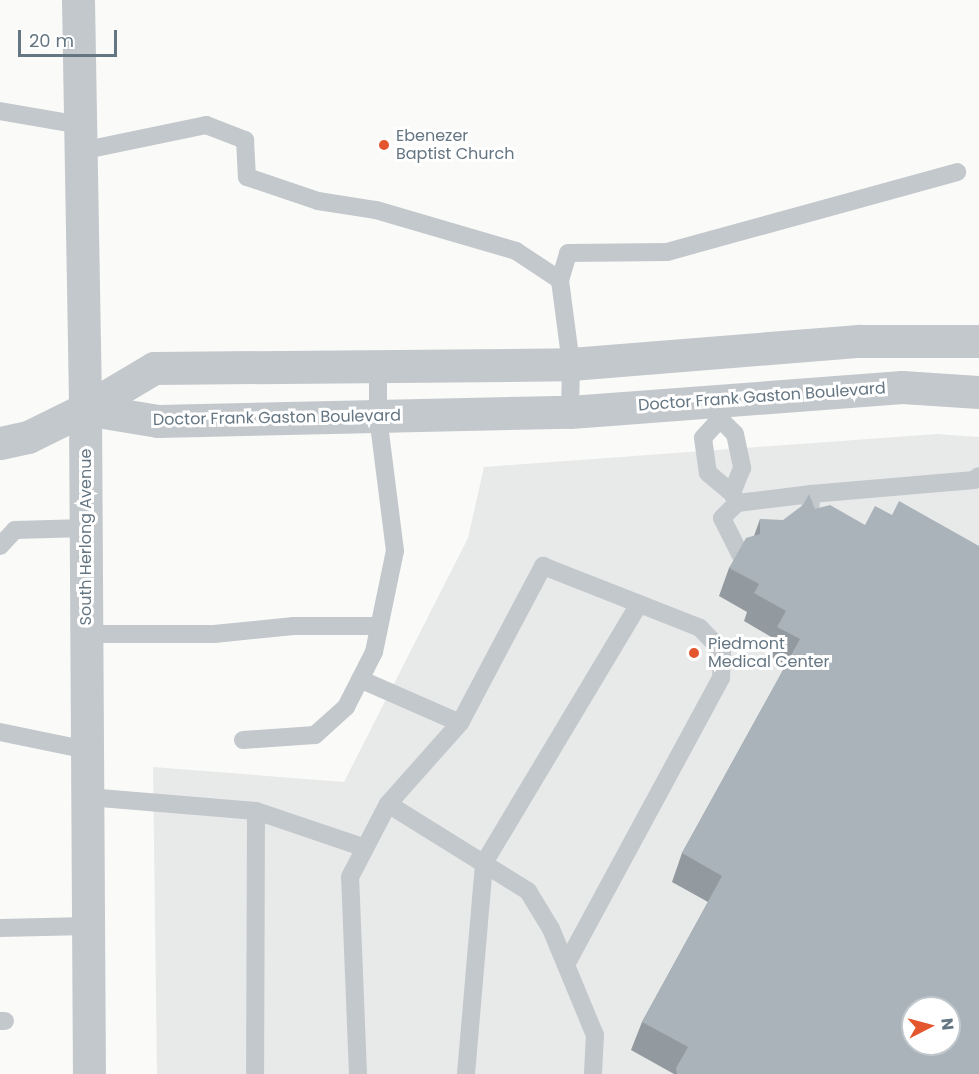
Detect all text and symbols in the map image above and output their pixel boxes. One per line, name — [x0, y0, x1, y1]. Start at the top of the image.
scale bar — [21, 18, 120, 56]
text: 20 m — [29, 28, 74, 53]
place label: Ebenezer Baptist Church — [396, 126, 514, 164]
marker: Ebenezer Baptist Church — [377, 138, 391, 152]
street label: Doctor Frank Gaston Boulevard — [638, 379, 886, 415]
street label: Doctor Frank Gaston Boulevard — [153, 406, 401, 430]
street label: South Herlong Avenue — [76, 449, 96, 625]
place label: Piedmont Medical Center — [708, 634, 829, 672]
marker: Piedmont Medical Center — [685, 644, 703, 662]
north arrow — [901, 996, 961, 1056]
text: N — [935, 1017, 959, 1031]

